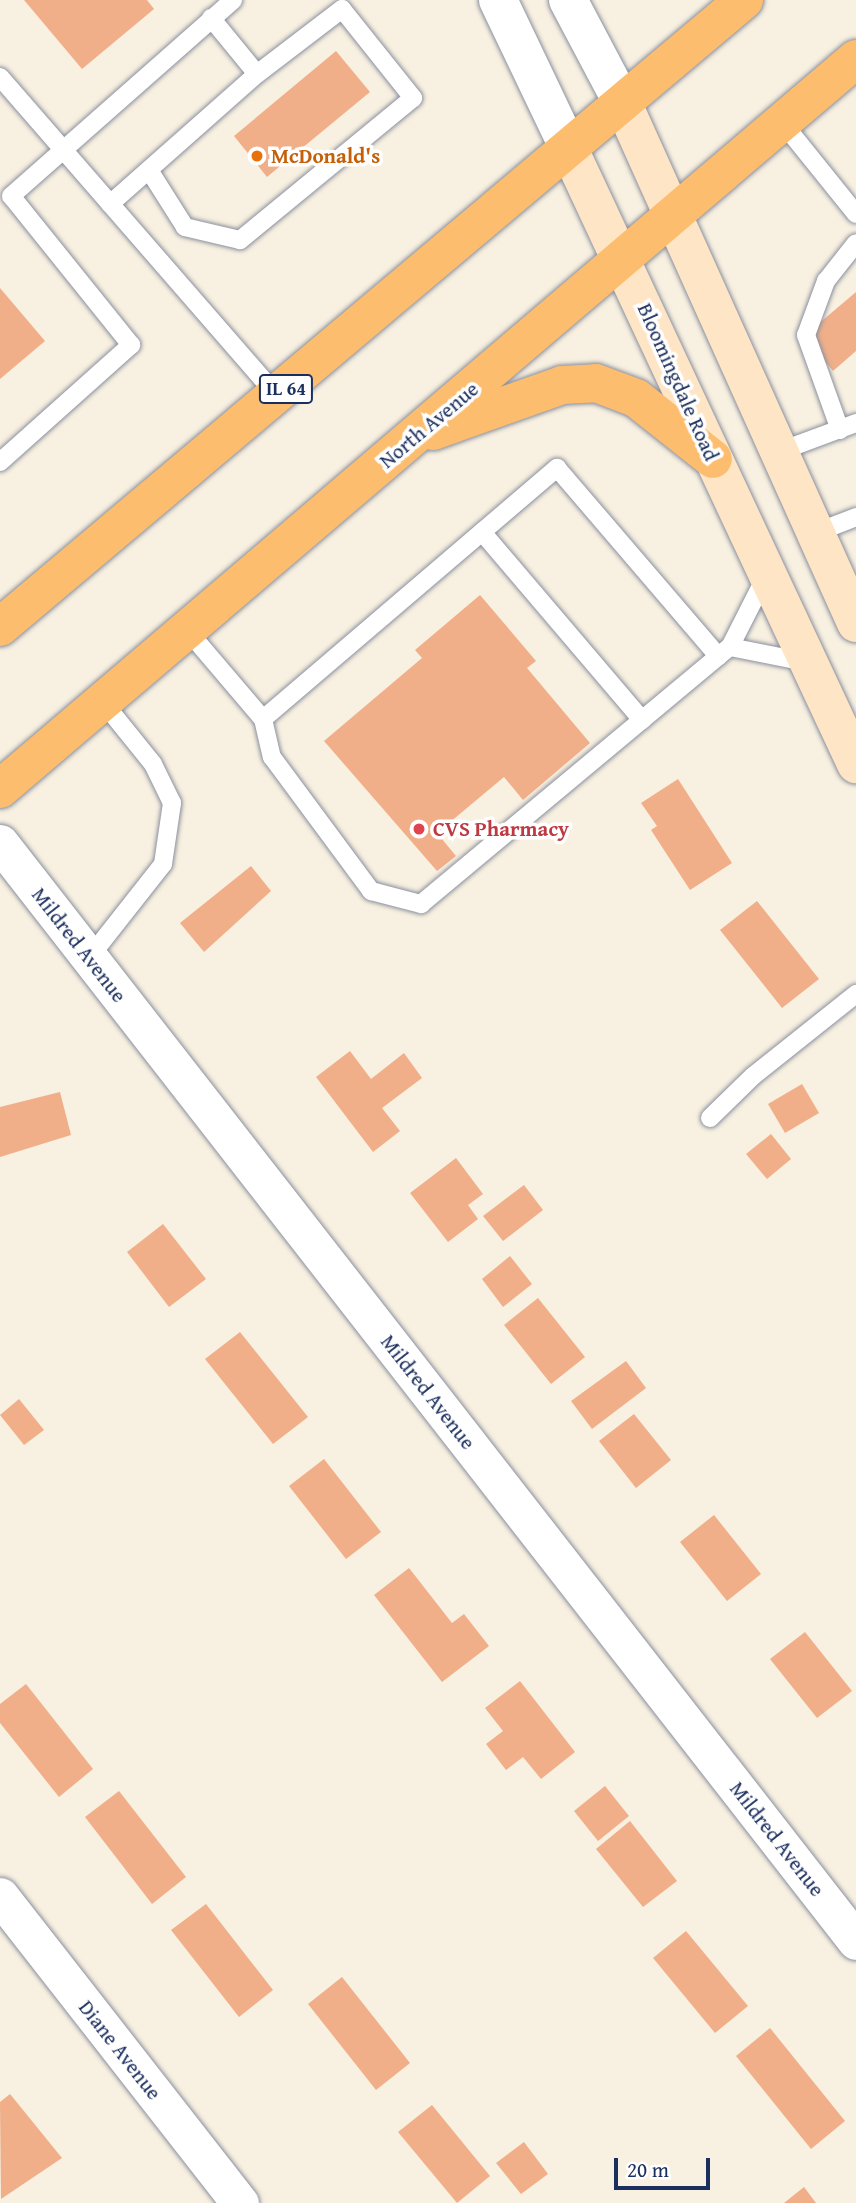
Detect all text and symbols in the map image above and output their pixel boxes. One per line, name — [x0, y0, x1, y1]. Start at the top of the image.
place label: McDonald's — [271, 143, 380, 169]
marker: McDonald's — [249, 148, 265, 164]
street label: Bloomingdale Road — [632, 299, 724, 465]
road number: IL 64 — [258, 374, 314, 404]
street label: North Avenue — [374, 376, 484, 474]
place label: CVS Pharmacy — [433, 816, 569, 842]
marker: CVS Pharmacy — [411, 821, 427, 837]
street label: Mildred Avenue — [26, 883, 132, 1007]
street label: Mildred Avenue — [375, 1330, 481, 1454]
street label: Mildred Avenue — [724, 1777, 830, 1901]
street label: Diane Avenue — [73, 1995, 167, 2105]
scale bar — [618, 2144, 714, 2188]
text: 20 m — [627, 2154, 669, 2185]

